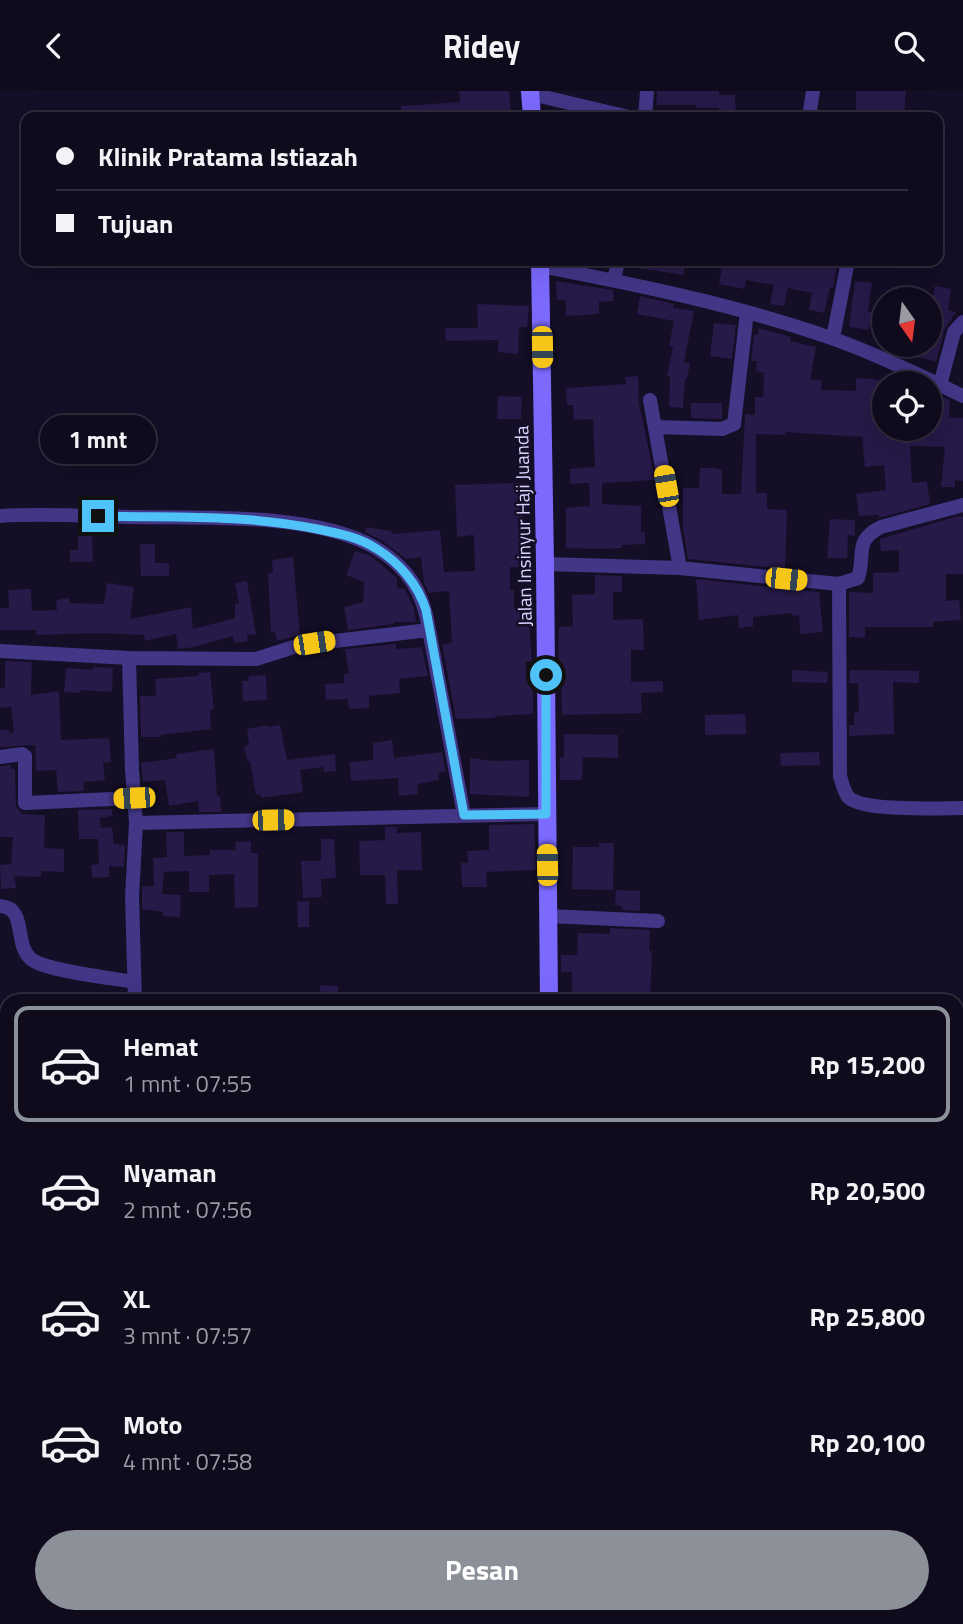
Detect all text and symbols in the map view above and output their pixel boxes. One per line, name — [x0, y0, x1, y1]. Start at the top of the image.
text: Ridey — [443, 22, 520, 70]
icon: back — [35, 27, 73, 65]
icon: search — [890, 27, 928, 65]
text: Klinik Pratama Istiazah — [98, 137, 358, 176]
text: Tujuan — [98, 204, 173, 243]
north arrow — [872, 287, 942, 357]
map controls — [872, 287, 942, 441]
car — [532, 326, 553, 368]
button: locate — [872, 371, 942, 441]
callout: 1 mnt — [40, 415, 156, 463]
text: 1 mnt — [69, 422, 127, 457]
street label: Jalan Insinyur Haji Juanda — [506, 425, 539, 627]
car — [653, 463, 680, 509]
route end — [82, 500, 114, 532]
car — [765, 566, 808, 592]
car — [292, 629, 337, 657]
route start — [530, 659, 562, 691]
car — [113, 787, 156, 809]
car — [252, 809, 295, 831]
car — [537, 844, 558, 886]
text: Hemat — [123, 1027, 198, 1066]
icon: car — [39, 1033, 102, 1096]
text: Rp 15,200 — [809, 1045, 925, 1084]
text: 1 mnt · 07:55 — [123, 1066, 252, 1101]
text: Nyaman — [123, 1153, 217, 1192]
icon: car — [39, 1159, 102, 1222]
text: Rp 20,500 — [809, 1171, 925, 1210]
text: 2 mnt · 07:56 — [123, 1192, 252, 1227]
text: XL — [123, 1279, 150, 1318]
icon: car — [39, 1285, 102, 1348]
text: Rp 25,800 — [809, 1297, 925, 1336]
text: 3 mnt · 07:57 — [123, 1318, 252, 1353]
text: Moto — [123, 1405, 182, 1444]
icon: car — [39, 1411, 102, 1474]
text: Rp 20,100 — [809, 1423, 925, 1462]
text: 4 mnt · 07:58 — [123, 1444, 252, 1479]
button: Pesan — [35, 1530, 929, 1610]

